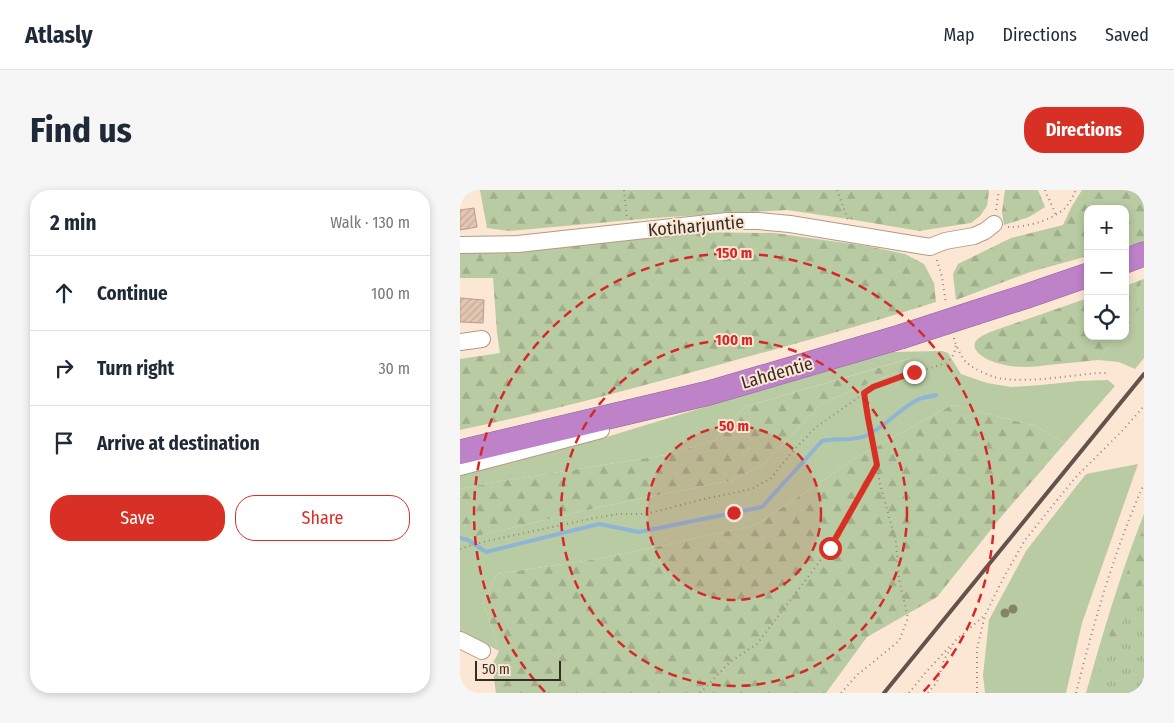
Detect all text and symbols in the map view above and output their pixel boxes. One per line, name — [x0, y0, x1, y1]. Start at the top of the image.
text: Atlasly — [25, 21, 93, 49]
text: Map — [943, 24, 975, 46]
text: Directions — [1003, 24, 1077, 46]
text: Saved — [1105, 24, 1149, 46]
button: Directions — [1024, 107, 1144, 153]
text: Find us — [30, 109, 132, 151]
map controls — [1084, 205, 1129, 340]
button: + — [1084, 205, 1129, 250]
text: 2 min — [50, 210, 97, 236]
street label: Kotiharjuntie — [647, 211, 745, 241]
text: Walk · 130 m — [330, 213, 410, 232]
text: 150 m — [716, 244, 752, 262]
button: − — [1084, 250, 1129, 295]
icon: ahead — [50, 279, 78, 307]
text: Continue — [97, 282, 168, 305]
text: 100 m — [371, 284, 410, 303]
button: locate — [1084, 295, 1129, 340]
text: 100 m — [715, 331, 753, 349]
street label: Lahdentie — [739, 352, 815, 394]
icon: right — [50, 354, 78, 382]
text: Turn right — [97, 357, 174, 380]
text: 30 m — [378, 359, 410, 378]
route end — [903, 361, 926, 384]
text: 50 m — [719, 417, 749, 435]
icon: arrive — [50, 429, 78, 457]
text: Arrive at destination — [97, 432, 260, 455]
button: Save — [50, 495, 225, 541]
button: Share — [235, 495, 410, 541]
centre of rings — [725, 504, 743, 522]
route start — [819, 537, 842, 560]
scale bar — [475, 658, 561, 681]
text: 50 m — [482, 661, 510, 678]

